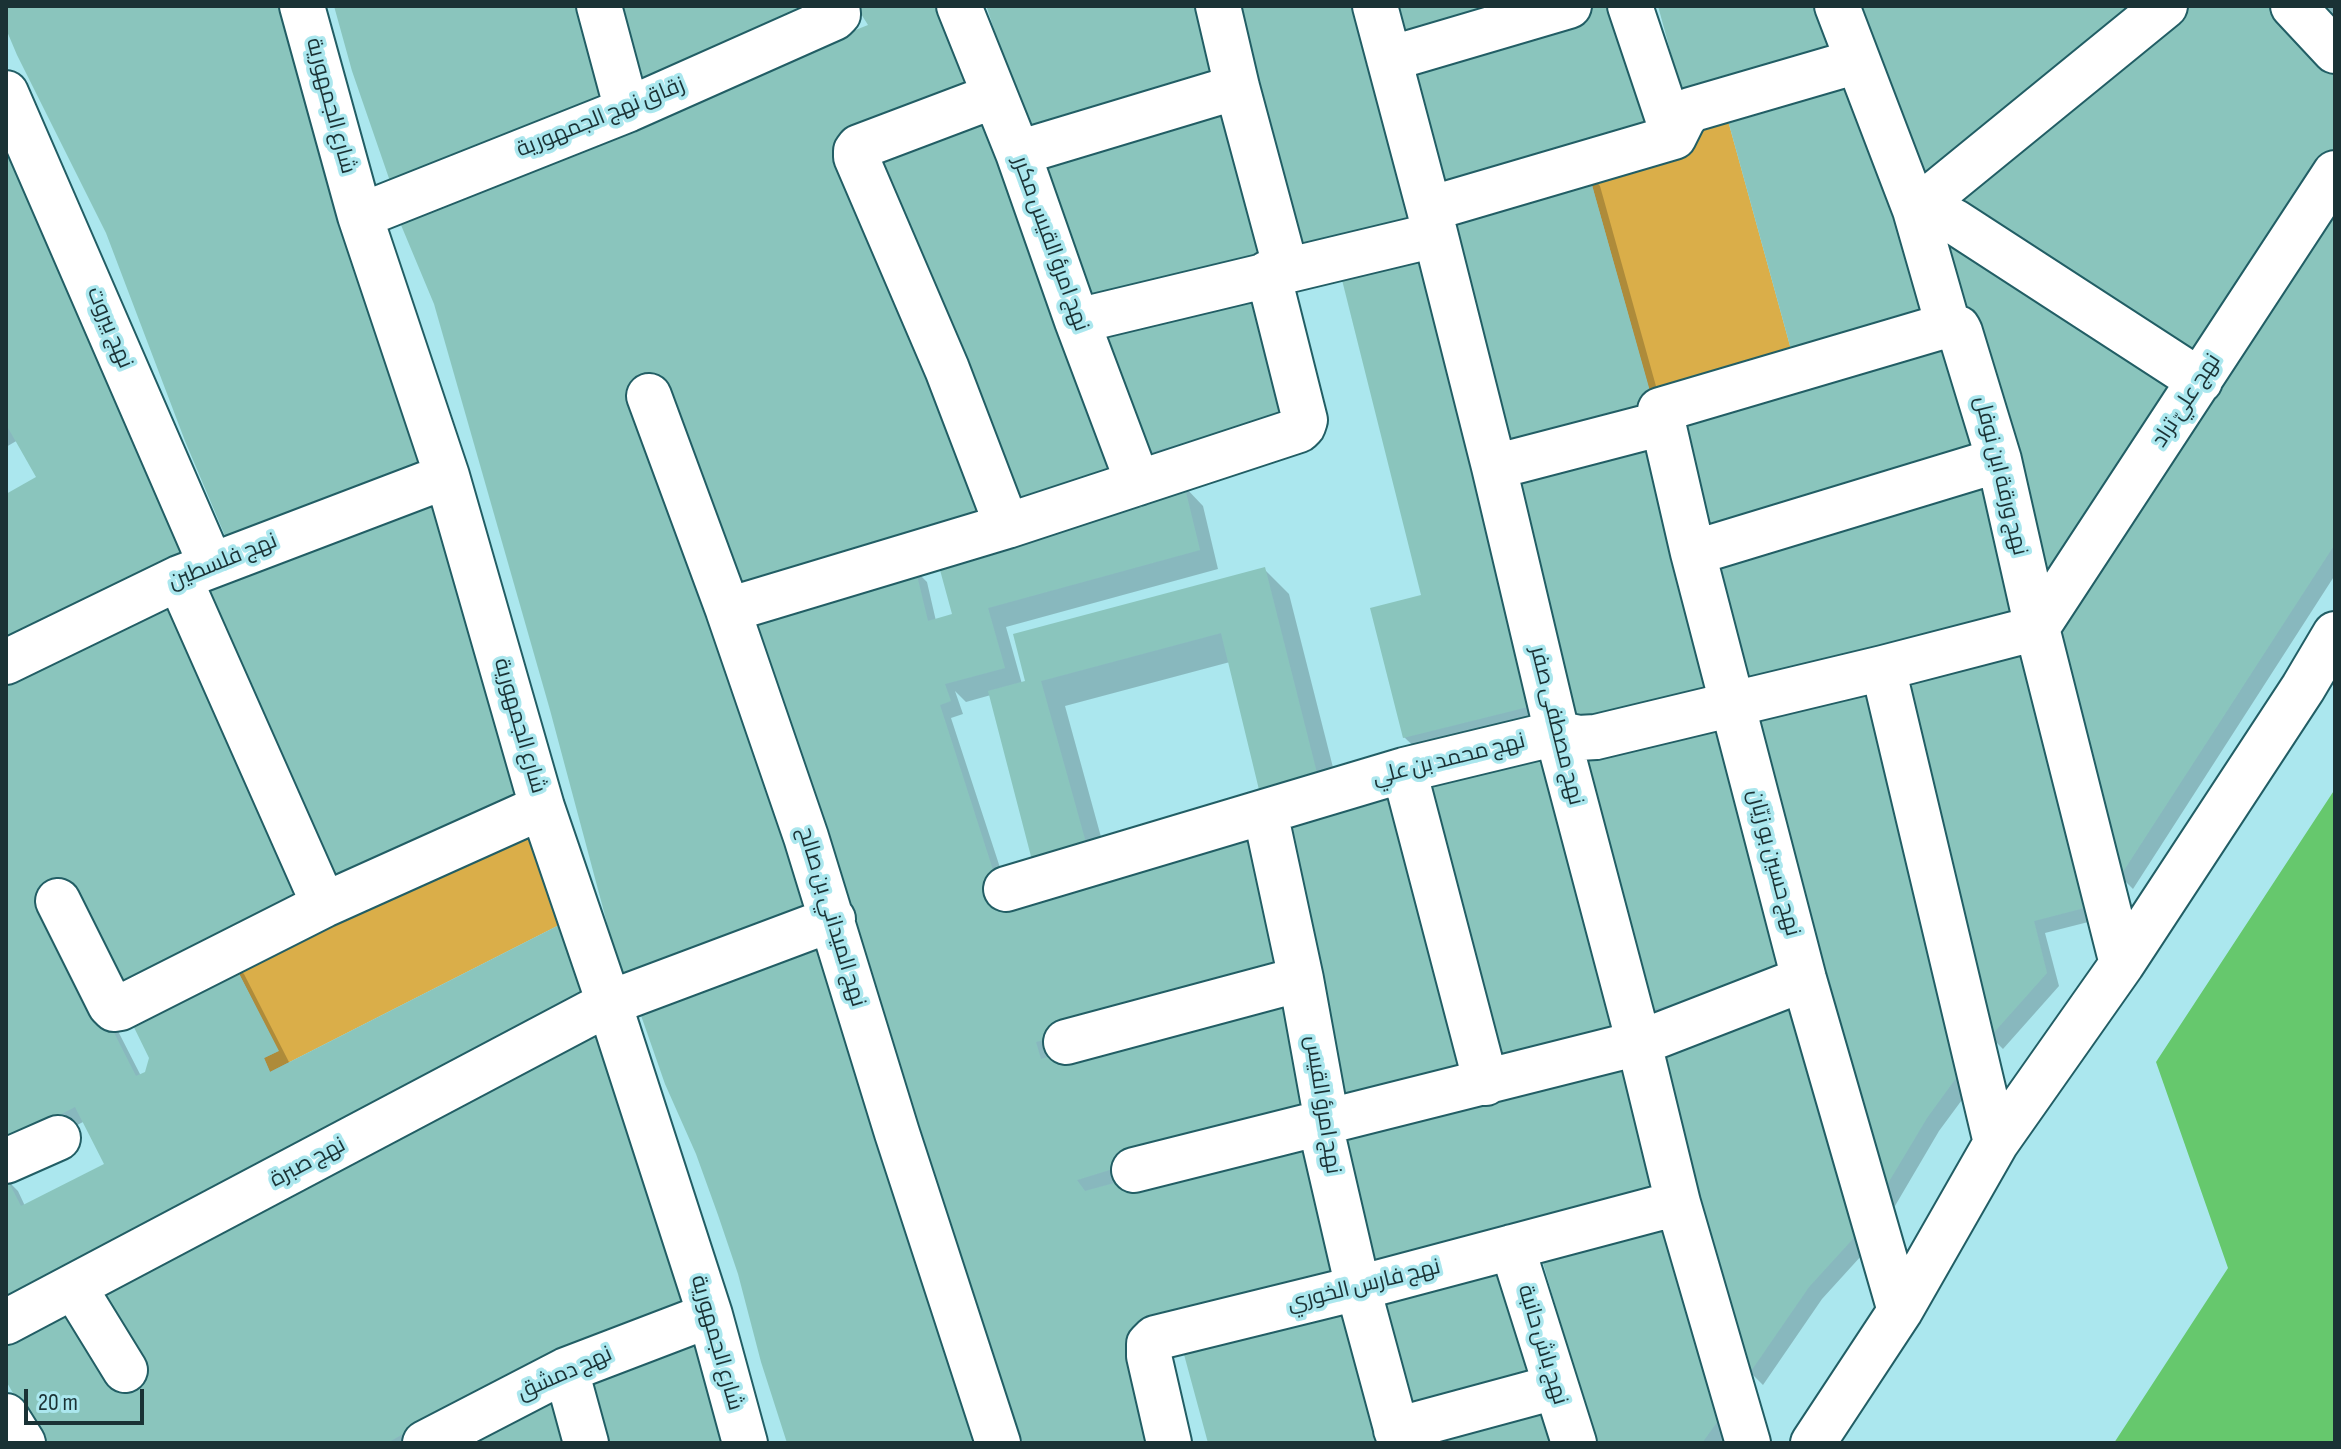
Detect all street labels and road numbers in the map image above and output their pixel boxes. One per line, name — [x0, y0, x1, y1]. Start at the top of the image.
street label: شارع الجمهورية — [299, 35, 361, 177]
street label: زقاق نهج الجمهورية — [513, 72, 689, 164]
street label: نهج امرؤ القيس مكرر — [1006, 153, 1094, 335]
street label: نهج بيروت — [80, 283, 138, 373]
street label: نهج عليّ تراد — [2147, 349, 2227, 453]
street label: نهج ورقة ابن نوفل — [1967, 394, 2033, 558]
street label: نهج فلسطين — [165, 528, 281, 596]
street label: نهج مصطفى صفر — [1524, 644, 1588, 808]
street label: شارع الجمهورية — [487, 655, 551, 797]
street label: نهج محمد بن علي — [1370, 728, 1528, 792]
street label: نهج حسين بو زيّان — [1741, 787, 1805, 939]
street label: نهج الميداني بن صالح — [791, 824, 871, 1010]
street label: نهج امرؤ القيس — [1298, 1034, 1346, 1176]
street label: نهج صبرة — [266, 1132, 350, 1194]
street label: نهج فارس الخوري — [1285, 1254, 1443, 1318]
street label: شارع الجمهورية — [684, 1272, 748, 1414]
street label: نهج باش حانبة — [1511, 1282, 1573, 1408]
street label: نهج دمشق — [513, 1341, 617, 1407]

